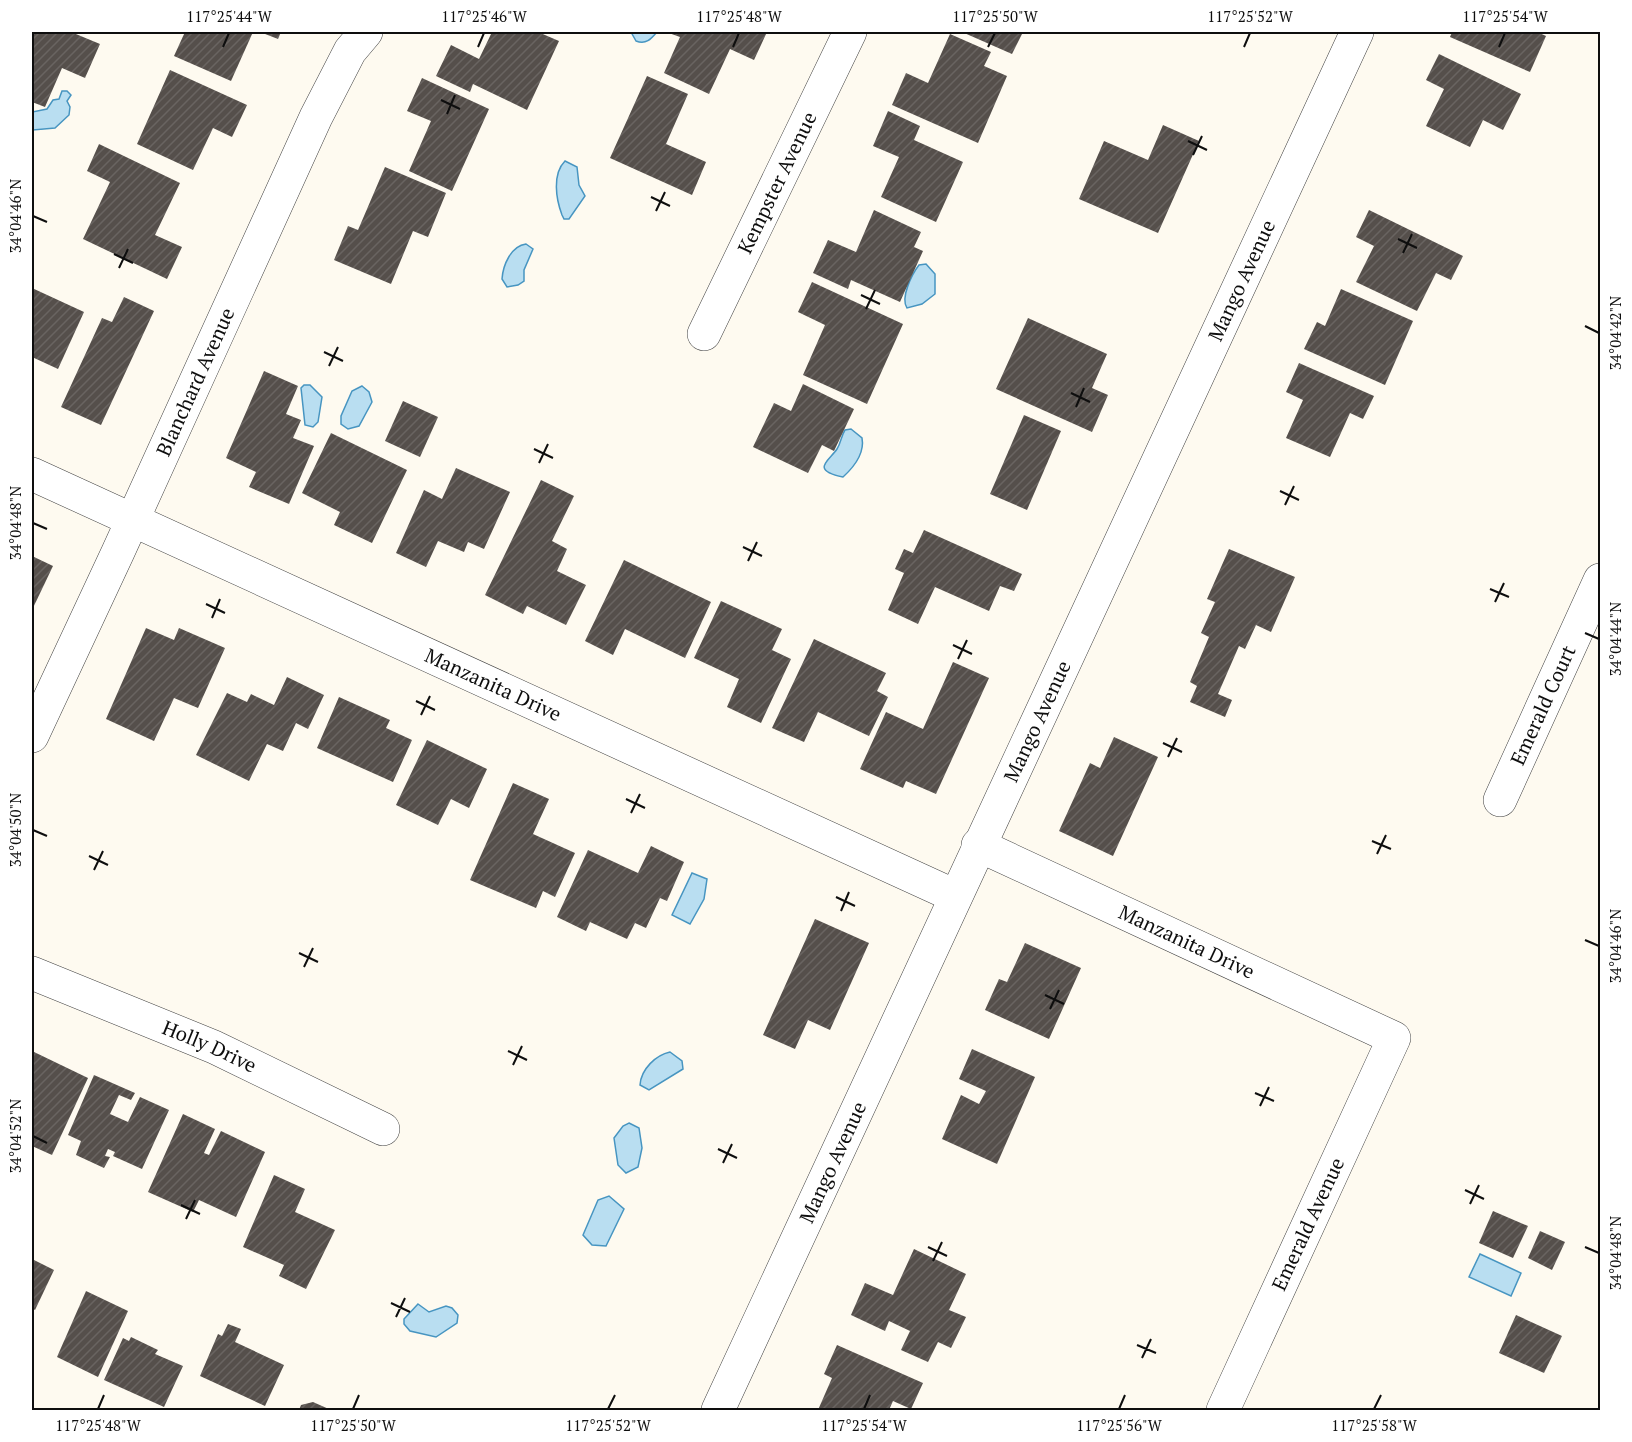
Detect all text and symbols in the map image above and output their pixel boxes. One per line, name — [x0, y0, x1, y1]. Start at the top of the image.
text: 117°25'44"W — [186, 6, 273, 26]
text: 117°25'46"W — [441, 6, 528, 26]
text: 117°25'48"W — [696, 6, 783, 26]
text: 117°25'50"W — [952, 6, 1039, 26]
text: 117°25'52"W — [1207, 6, 1294, 26]
text: 117°25'54"W — [1462, 6, 1549, 26]
street label: Kempster Avenue — [731, 107, 822, 258]
text: 34°04'46"N — [5, 179, 25, 253]
street label: Mango Avenue — [1202, 215, 1281, 345]
text: 34°04'42"N — [1605, 296, 1625, 370]
street label: Blanchard Avenue — [149, 303, 240, 460]
text: 34°04'48"N — [5, 486, 25, 560]
text: 34°04'44"N — [1605, 602, 1625, 676]
street label: Emerald Court — [1504, 640, 1582, 769]
street label: Manzanita Drive — [421, 641, 566, 727]
street label: Mango Avenue — [997, 656, 1077, 786]
text: 34°04'50"N — [5, 793, 25, 867]
street label: Manzanita Drive — [1114, 898, 1259, 985]
text: 34°04'46"N — [1605, 909, 1625, 983]
street label: Holly Drive — [158, 1013, 261, 1079]
street label: Mango Avenue — [793, 1097, 872, 1227]
text: 34°04'52"N — [5, 1099, 25, 1173]
street label: Emerald Avenue — [1265, 1153, 1350, 1295]
text: 34°04'48"N — [1605, 1216, 1625, 1290]
text: 117°25'48"W — [55, 1415, 142, 1435]
text: 117°25'50"W — [310, 1415, 397, 1435]
text: 117°25'52"W — [565, 1415, 652, 1435]
text: 117°25'54"W — [821, 1415, 908, 1435]
text: 117°25'56"W — [1076, 1415, 1163, 1435]
text: 117°25'58"W — [1331, 1415, 1418, 1435]

